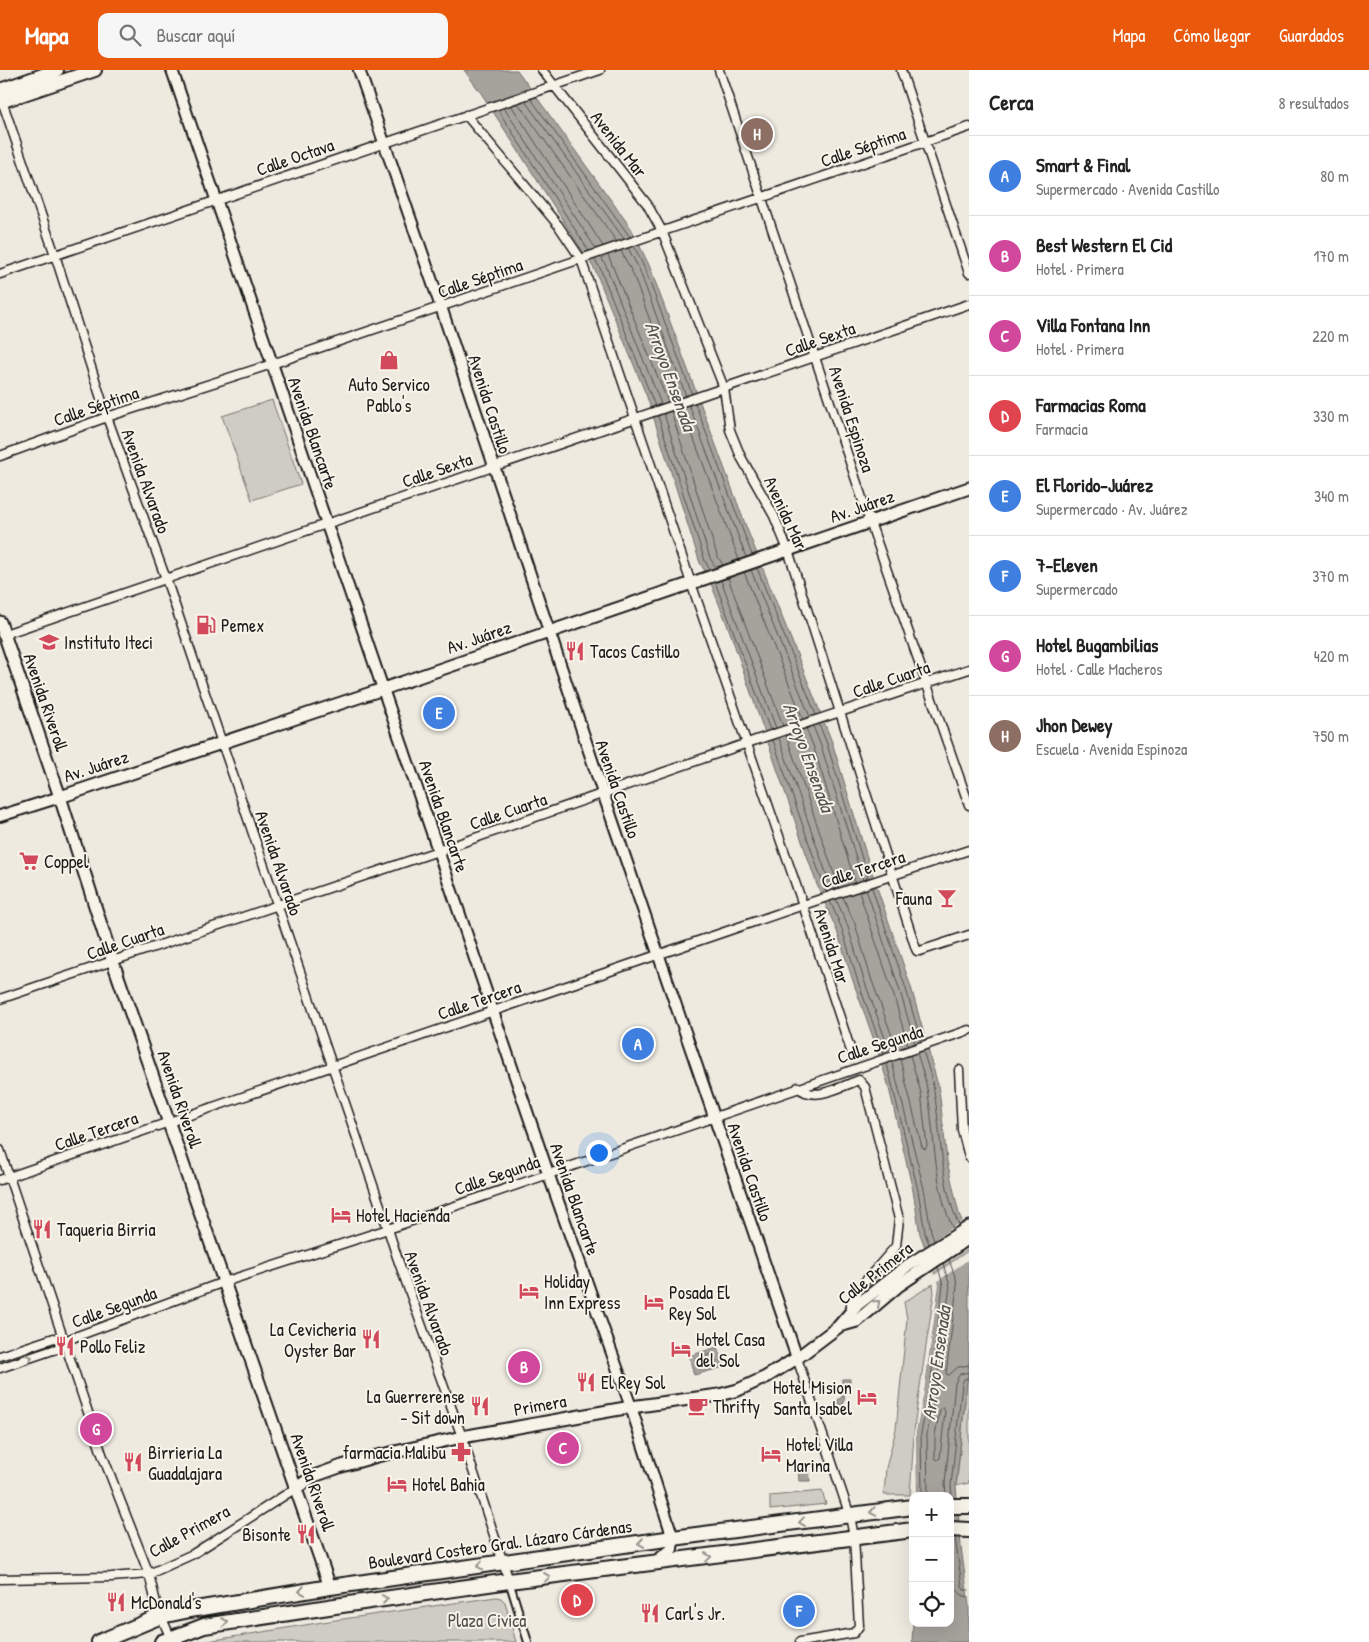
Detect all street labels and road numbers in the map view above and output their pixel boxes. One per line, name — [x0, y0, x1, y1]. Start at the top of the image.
street label: Avenida Mar — [585, 105, 653, 183]
street label: Calle Séptima — [817, 121, 909, 173]
street label: Calle Octava — [253, 132, 337, 182]
street label: Calle Séptima — [434, 252, 526, 304]
street label: Calle Sexta — [782, 315, 858, 363]
street label: Avenida Castillo — [462, 351, 518, 457]
street label: Avenida Espinoza — [823, 363, 881, 475]
street label: Avenida Blancarte — [282, 374, 344, 492]
street label: Calle Séptima — [50, 380, 142, 432]
street label: Avenida Alvarado — [116, 425, 176, 537]
street label: Calle Sexta — [399, 446, 475, 494]
street label: Avenida Mar — [758, 472, 814, 554]
street label: Av. Juárez — [826, 483, 898, 529]
street label: Av. Juárez — [443, 614, 515, 660]
street label: Avenida Riveroll — [18, 650, 75, 755]
street label: Calle Cuarta — [849, 654, 933, 704]
street label: Avenida Castillo — [589, 736, 647, 842]
street label: Av. Juárez — [60, 744, 132, 788]
street label: Avenida Blancarte — [413, 757, 475, 875]
street label: Calle Cuarta — [466, 786, 550, 836]
street label: Avenida Alvarado — [249, 807, 309, 919]
street label: Calle Tercera — [818, 844, 908, 894]
street label: Avenida Mar — [808, 905, 856, 987]
street label: Calle Cuarta — [83, 916, 167, 966]
street label: Calle Tercera — [434, 974, 524, 1026]
street label: Calle Segunda — [834, 1018, 926, 1070]
street label: Avenida Riveroll — [152, 1047, 209, 1152]
street label: Calle Tercera — [51, 1105, 141, 1157]
street label: Avenida Castillo — [721, 1119, 779, 1225]
street label: Avenida Blancarte — [544, 1140, 606, 1258]
street label: Calle Segunda — [451, 1149, 543, 1201]
street label: Calle Primera — [832, 1236, 918, 1310]
street label: Avenida Alvarado — [399, 1247, 459, 1359]
street label: Calle Segunda — [68, 1280, 160, 1334]
street label: Primera — [512, 1388, 568, 1422]
street label: Avenida Riveroll — [285, 1430, 342, 1535]
street label: Calle Primera — [144, 1498, 234, 1564]
street label: Boulevard Costero Gral. Lázaro Cárdenas — [367, 1513, 634, 1575]

